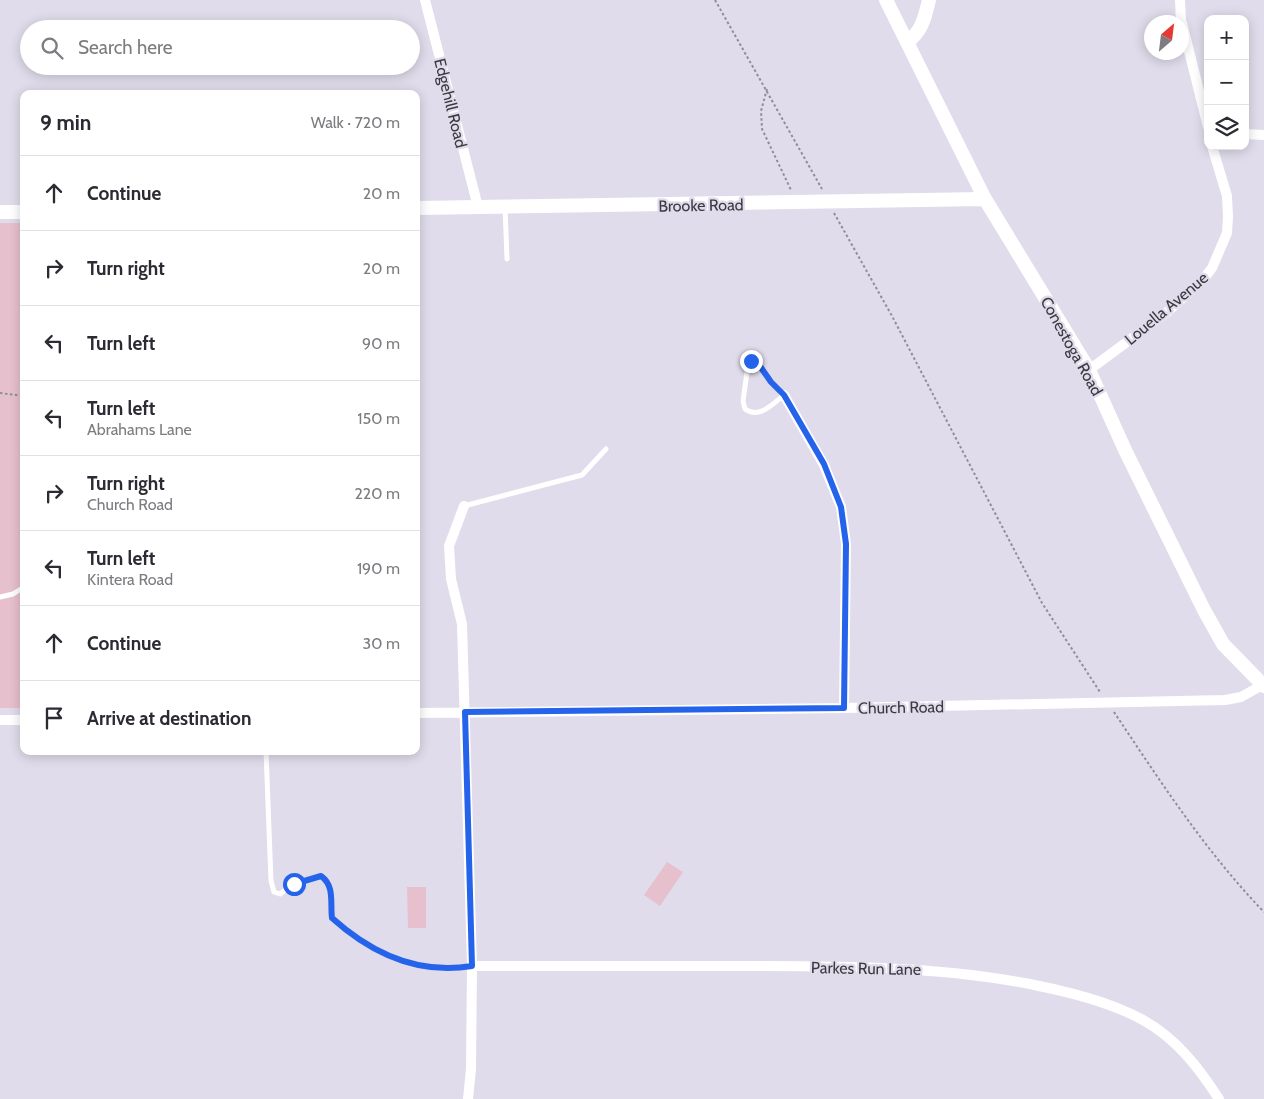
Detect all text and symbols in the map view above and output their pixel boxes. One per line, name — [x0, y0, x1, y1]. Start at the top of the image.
north arrow — [1144, 15, 1189, 60]
map controls — [1204, 15, 1249, 150]
button: + — [1204, 15, 1249, 60]
search box — [20, 20, 420, 75]
icon: search — [38, 34, 66, 62]
text: Search here — [78, 36, 172, 59]
street label: Edgehill Road — [430, 56, 471, 150]
button: − — [1204, 60, 1249, 105]
button: layers — [1204, 105, 1249, 150]
text: 9 min — [40, 110, 91, 135]
text: Walk · 720 m — [311, 113, 400, 132]
icon: ahead — [40, 179, 68, 207]
text: Continue — [87, 182, 161, 205]
text: 20 m — [363, 184, 400, 203]
street label: Brooke Road — [658, 195, 744, 216]
icon: right — [40, 254, 68, 282]
text: Turn right — [87, 257, 165, 280]
text: 20 m — [363, 259, 400, 278]
street label: Louella Avenue — [1121, 268, 1212, 349]
street label: Conestoga Road — [1037, 293, 1107, 399]
icon: left — [40, 329, 68, 357]
text: Turn left — [87, 332, 155, 355]
text: 90 m — [362, 334, 400, 353]
route end — [740, 350, 763, 373]
text: Turn left — [87, 397, 155, 420]
icon: left — [40, 404, 68, 432]
text: 150 m — [357, 409, 400, 428]
text: Abrahams Lane — [87, 420, 192, 439]
text: Turn right — [87, 472, 165, 495]
icon: right — [40, 479, 68, 507]
text: 220 m — [354, 484, 400, 503]
text: Church Road — [87, 495, 173, 514]
text: Turn left — [87, 547, 155, 570]
icon: left — [40, 554, 68, 582]
text: 190 m — [357, 559, 400, 578]
text: Kintera Road — [87, 570, 173, 589]
icon: ahead — [40, 629, 68, 657]
text: Continue — [87, 632, 161, 655]
text: 30 m — [363, 634, 400, 653]
street label: Church Road — [858, 697, 944, 718]
icon: arrive — [40, 704, 68, 732]
text: Arrive at destination — [87, 707, 251, 730]
route start — [283, 873, 306, 896]
street label: Parkes Run Lane — [811, 958, 921, 979]

